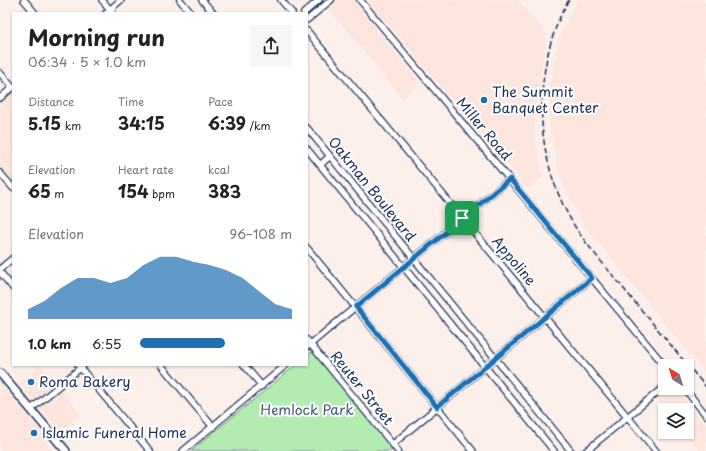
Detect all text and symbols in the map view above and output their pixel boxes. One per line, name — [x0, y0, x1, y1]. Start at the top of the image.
text: Morning run — [28, 20, 165, 53]
button: share — [250, 25, 292, 67]
text: 06:34 · 5 × 1.0 km — [28, 52, 146, 71]
place label: The Summit Banquet Center — [492, 81, 599, 118]
street label: Miller Road — [452, 92, 517, 165]
text: Distance — [28, 93, 74, 110]
text: Time — [118, 93, 144, 110]
text: Pace — [208, 93, 233, 110]
marker: The Summit Banquet Center — [479, 95, 489, 105]
text: 5.15 — [28, 110, 61, 136]
text: 34:15 — [118, 110, 165, 136]
text: 6:39 — [208, 110, 246, 136]
text: km — [61, 117, 81, 134]
text: /km — [246, 117, 271, 134]
street label: Oakman Boulevard — [324, 132, 422, 246]
text: Elevation — [28, 161, 75, 178]
text: Heart rate — [118, 161, 174, 178]
text: kcal — [208, 161, 230, 178]
text: 65 — [28, 178, 51, 204]
text: 154 — [118, 178, 149, 204]
text: 383 — [208, 178, 241, 204]
text: m — [51, 185, 64, 202]
text: bpm — [149, 185, 175, 202]
pin — [445, 201, 479, 235]
icon: arrive — [451, 207, 473, 229]
text: Elevation — [28, 224, 84, 243]
text: 96–108 m — [230, 224, 292, 243]
street label: Appoline — [487, 231, 541, 290]
text: 1.0 km — [28, 334, 71, 353]
text: 6:55 — [92, 334, 122, 353]
street label: Reuter Street — [326, 346, 399, 429]
north arrow — [658, 359, 694, 395]
map controls — [658, 359, 694, 439]
place label: Roma Bakery — [39, 371, 131, 392]
marker: Roma Bakery — [26, 377, 36, 387]
park label: Hemlock Park — [260, 399, 354, 420]
button: layers — [658, 403, 694, 439]
place label: Islamic Funeral Home — [42, 422, 187, 443]
marker: Islamic Funeral Home — [29, 428, 39, 438]

